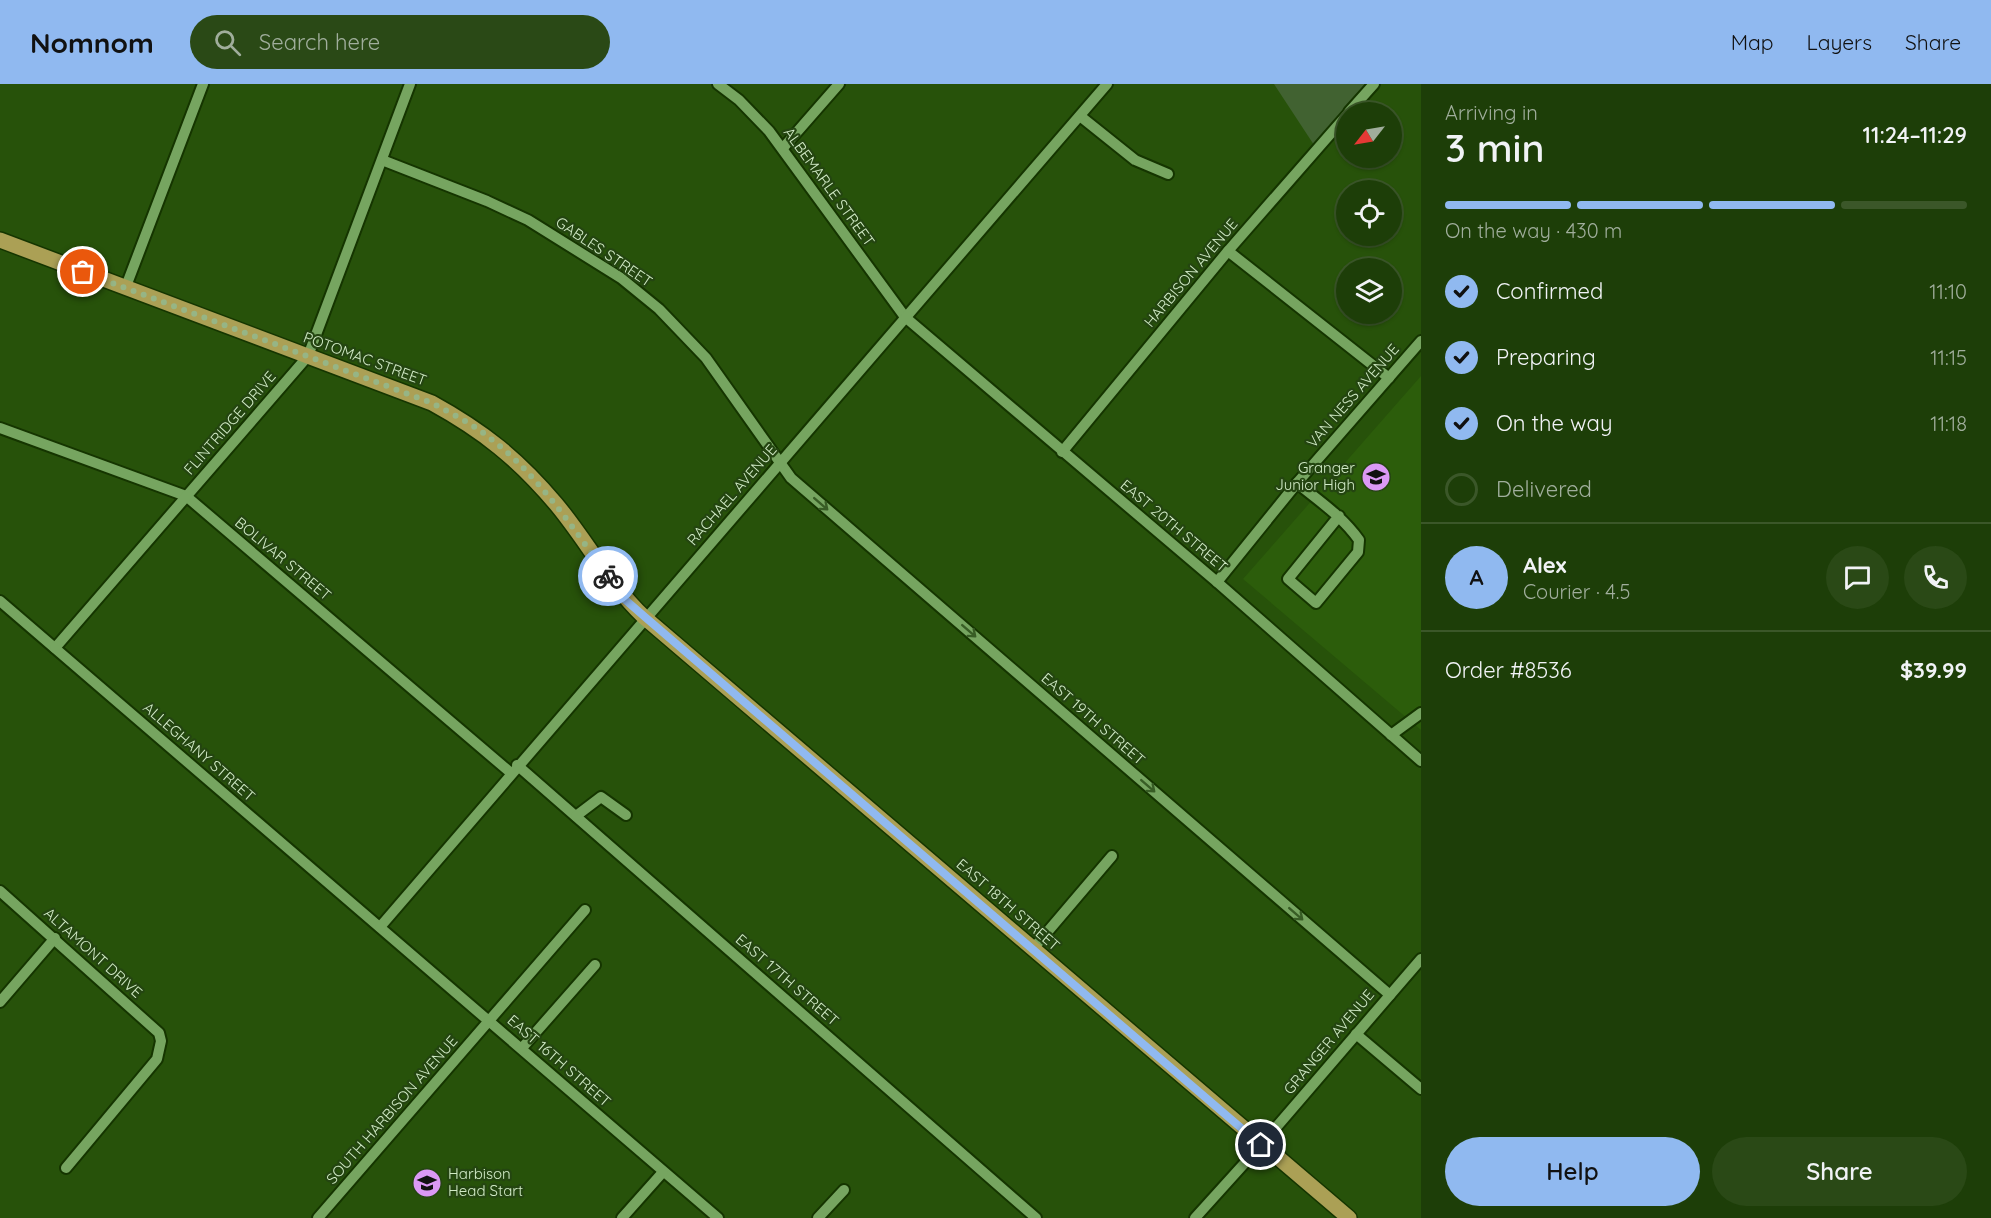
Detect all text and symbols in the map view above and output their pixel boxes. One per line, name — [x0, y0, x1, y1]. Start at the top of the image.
search box — [190, 15, 610, 69]
text: Nomnom — [30, 25, 154, 60]
icon: search — [211, 26, 244, 59]
text: Search here — [259, 28, 380, 56]
text: Map — [1731, 29, 1774, 55]
text: Layers — [1807, 29, 1872, 55]
text: Share — [1905, 29, 1961, 55]
text: Arriving in — [1445, 100, 1538, 125]
north arrow — [1336, 102, 1402, 168]
map controls — [1336, 102, 1402, 324]
text: 11:24–11:29 — [1863, 121, 1967, 149]
text: 3 min — [1445, 123, 1544, 172]
street label: ALBEMARLE STREET — [780, 124, 879, 250]
button: locate — [1336, 180, 1402, 246]
street label: GABLES STREET — [552, 212, 656, 291]
street label: HARBISON AVENUE — [1140, 214, 1242, 331]
text: On the way · 430 m — [1445, 218, 1622, 243]
pin — [57, 246, 108, 297]
icon: bag — [66, 255, 99, 288]
button: layers — [1336, 258, 1402, 324]
icon: check — [1445, 275, 1478, 308]
text: Confirmed — [1496, 277, 1603, 305]
text: 11:10 — [1929, 279, 1967, 304]
street label: POTOMAC STREET — [301, 327, 429, 390]
street label: VAN NESS AVENUE — [1302, 340, 1403, 452]
icon: check — [1445, 341, 1478, 374]
text: Preparing — [1496, 343, 1596, 371]
text: 11:15 — [1930, 345, 1967, 370]
street label: FLINTRIDGE DRIVE — [180, 367, 280, 478]
icon: check — [1445, 407, 1478, 440]
text: On the way — [1496, 409, 1612, 437]
text: 11:18 — [1930, 411, 1967, 436]
street label: RACHAEL AVENUE — [683, 440, 781, 549]
place label: Granger Junior High — [1275, 458, 1355, 494]
school or university icon: Granger Junior High — [1360, 461, 1392, 493]
street label: EAST 20TH STREET — [1117, 475, 1232, 576]
text: Delivered — [1496, 475, 1592, 503]
one-way arrow — [813, 497, 828, 511]
street label: BOLIVAR STREET — [231, 513, 335, 604]
courier — [578, 546, 638, 606]
button: chat — [1826, 546, 1889, 609]
button: phone — [1904, 546, 1967, 609]
text: Alex — [1523, 551, 1566, 579]
icon: bike — [592, 560, 625, 593]
text: A — [1469, 563, 1484, 591]
text: Courier · 4.5 — [1523, 579, 1630, 604]
one-way arrow — [961, 624, 976, 638]
text: Order #8536 — [1445, 656, 1572, 684]
text: $39.99 — [1900, 656, 1967, 684]
street label: EAST 19TH STREET — [1038, 668, 1149, 769]
street label: ALLEGHANY STREET — [139, 698, 259, 805]
one-way arrow — [1140, 779, 1155, 793]
street label: EAST 18TH STREET — [953, 854, 1064, 955]
street label: ALTAMONT DRIVE — [40, 903, 146, 1002]
one-way arrow — [1288, 907, 1304, 920]
street label: EAST 17TH STREET — [732, 930, 843, 1030]
street label: GRANGER AVENUE — [1279, 985, 1378, 1098]
street label: EAST 16TH STREET — [504, 1010, 615, 1111]
street label: SOUTH HARBISON AVENUE — [322, 1032, 461, 1188]
pin — [1235, 1119, 1286, 1170]
icon: home — [1244, 1128, 1277, 1161]
button: Help — [1445, 1137, 1700, 1206]
button: Share — [1712, 1137, 1967, 1206]
place label: Harbison Head Start — [448, 1164, 523, 1200]
school or university icon: Harbison Head Start — [411, 1167, 443, 1199]

